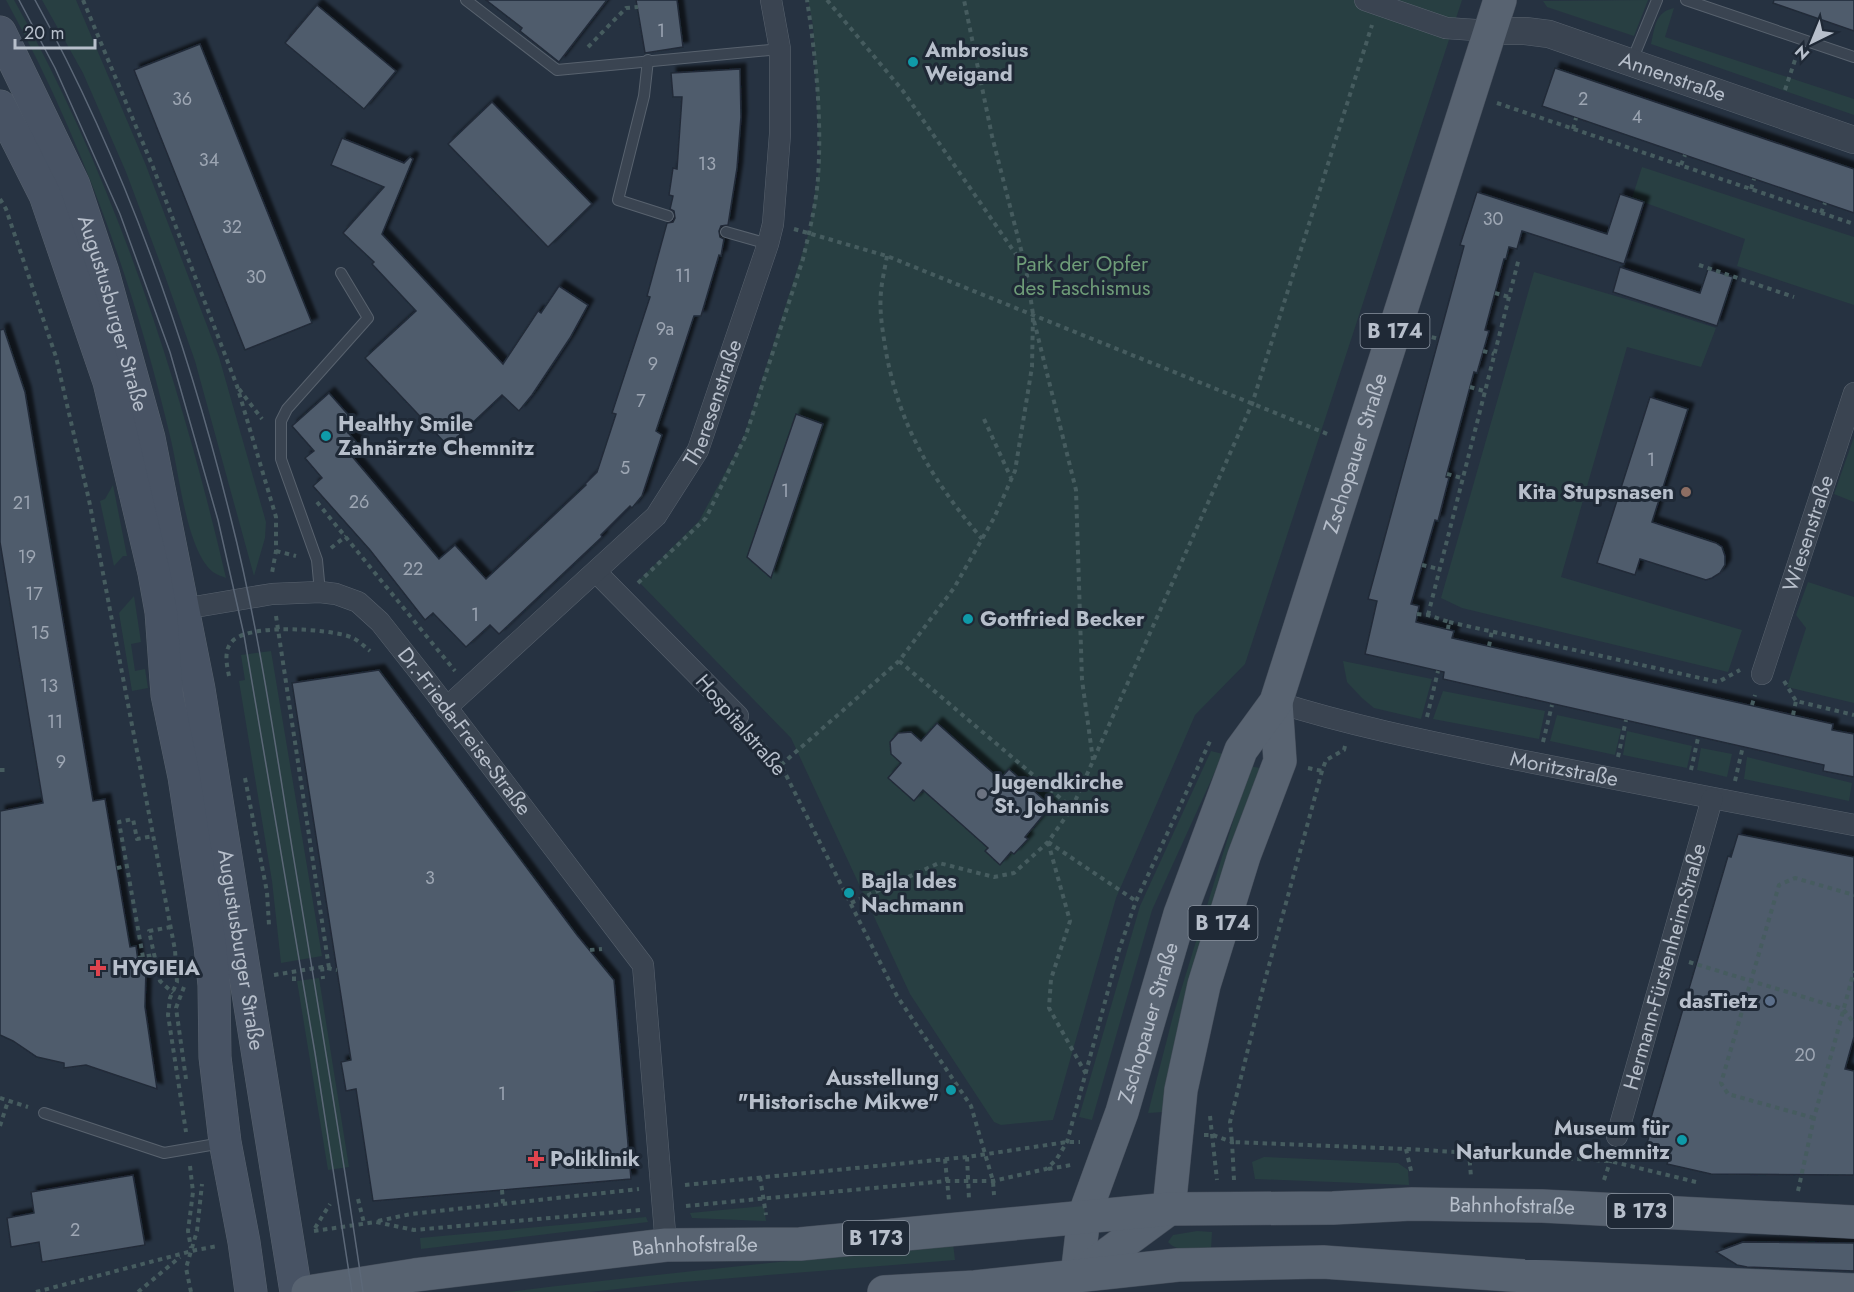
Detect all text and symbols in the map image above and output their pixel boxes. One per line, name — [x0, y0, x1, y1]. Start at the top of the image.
scale bar — [15, 12, 94, 50]
north arrow — [1782, 12, 1842, 72]
house number: 1 — [657, 18, 665, 44]
text: 20 m — [24, 20, 64, 46]
place label: Ambrosius Weigand — [924, 35, 1029, 89]
text: N — [1790, 40, 1815, 65]
street label: Annenstraße — [1615, 45, 1730, 109]
marker: Ambrosius Weigand — [906, 55, 920, 69]
house number: 36 — [172, 86, 192, 112]
house number: 2 — [1578, 86, 1588, 112]
house number: 4 — [1632, 104, 1642, 130]
house number: 34 — [199, 147, 219, 173]
house number: 13 — [698, 151, 716, 177]
house number: 30 — [1483, 206, 1504, 232]
street label: Augustusburger Straße — [70, 211, 156, 415]
house number: 32 — [222, 214, 242, 240]
park label: Park der Opfer des Faschismus — [1014, 249, 1150, 303]
house number: 11 — [675, 263, 691, 289]
house number: 30 — [246, 264, 267, 290]
road number: B 174 — [1360, 314, 1430, 348]
house number: 9a — [656, 316, 674, 342]
street label: Theresenstraße — [676, 335, 750, 473]
house number: 9 — [648, 351, 658, 377]
street label: Zschopauer Straße — [1316, 369, 1395, 537]
house number: 7 — [636, 388, 646, 414]
place label: Healthy Smile Zahnärzte Chemnitz — [338, 409, 534, 463]
marker: Healthy Smile Zahnärzte Chemnitz — [319, 429, 333, 443]
house number: 1 — [1647, 447, 1655, 473]
house number: 5 — [620, 455, 630, 481]
street label: Wiesenstraße — [1775, 471, 1841, 595]
place label: Kita Stupsnasen — [1518, 477, 1674, 507]
house number: 1 — [781, 478, 789, 504]
marker: Kita Stupsnasen — [1679, 485, 1693, 499]
house number: 26 — [349, 489, 369, 515]
house number: 21 — [13, 490, 31, 516]
house number: 19 — [18, 544, 36, 570]
house number: 22 — [403, 556, 423, 582]
house number: 17 — [25, 581, 43, 607]
house number: 1 — [471, 602, 479, 628]
place label: Gottfried Becker — [980, 604, 1145, 634]
marker: Gottfried Becker — [961, 612, 975, 626]
house number: 15 — [31, 620, 49, 646]
street label: Dr.-Frieda-Freise-Straße — [390, 641, 539, 822]
street label: Hospitalstraße — [688, 668, 794, 782]
house number: 13 — [40, 673, 58, 699]
house number: 11 — [47, 709, 63, 735]
street label: Moritzstraße — [1507, 744, 1621, 794]
house number: 9 — [56, 749, 66, 775]
place label: Jugendkirche St. Johannis — [990, 767, 1123, 821]
marker: Jugendkirche St. Johannis — [975, 787, 989, 801]
street label: Hermann-Fürstenheim-Straße — [1616, 840, 1714, 1093]
street label: Augustusburger Straße — [210, 847, 272, 1053]
house number: 3 — [425, 865, 435, 891]
place label: Bajla Ides Nachmann — [861, 866, 964, 920]
marker: Bajla Ides Nachmann — [842, 886, 856, 900]
road number: B 174 — [1188, 906, 1258, 940]
street label: Zschopauer Straße — [1110, 939, 1186, 1107]
place label: HYGIEIA — [112, 953, 201, 983]
marker: HYGIEIA — [89, 959, 107, 977]
place label: dasTietz — [1679, 986, 1758, 1016]
marker: dasTietz — [1763, 994, 1777, 1008]
house number: 20 — [1794, 1042, 1816, 1068]
place label: Ausstellung "Historische Mikwe" — [738, 1063, 939, 1117]
house number: 1 — [498, 1081, 506, 1107]
marker: Ausstellung "Historische Mikwe" — [944, 1083, 958, 1097]
place label: Museum für Naturkunde Chemnitz — [1456, 1113, 1670, 1167]
marker: Museum für Naturkunde Chemnitz — [1675, 1133, 1689, 1147]
place label: Poliklinik — [550, 1144, 640, 1174]
marker: Poliklinik — [527, 1150, 545, 1168]
street label: Bahnhofstraße — [1449, 1190, 1576, 1223]
road number: B 173 — [1607, 1194, 1673, 1228]
house number: 2 — [70, 1217, 80, 1243]
road number: B 173 — [843, 1221, 909, 1255]
street label: Bahnhofstraße — [630, 1229, 758, 1264]

